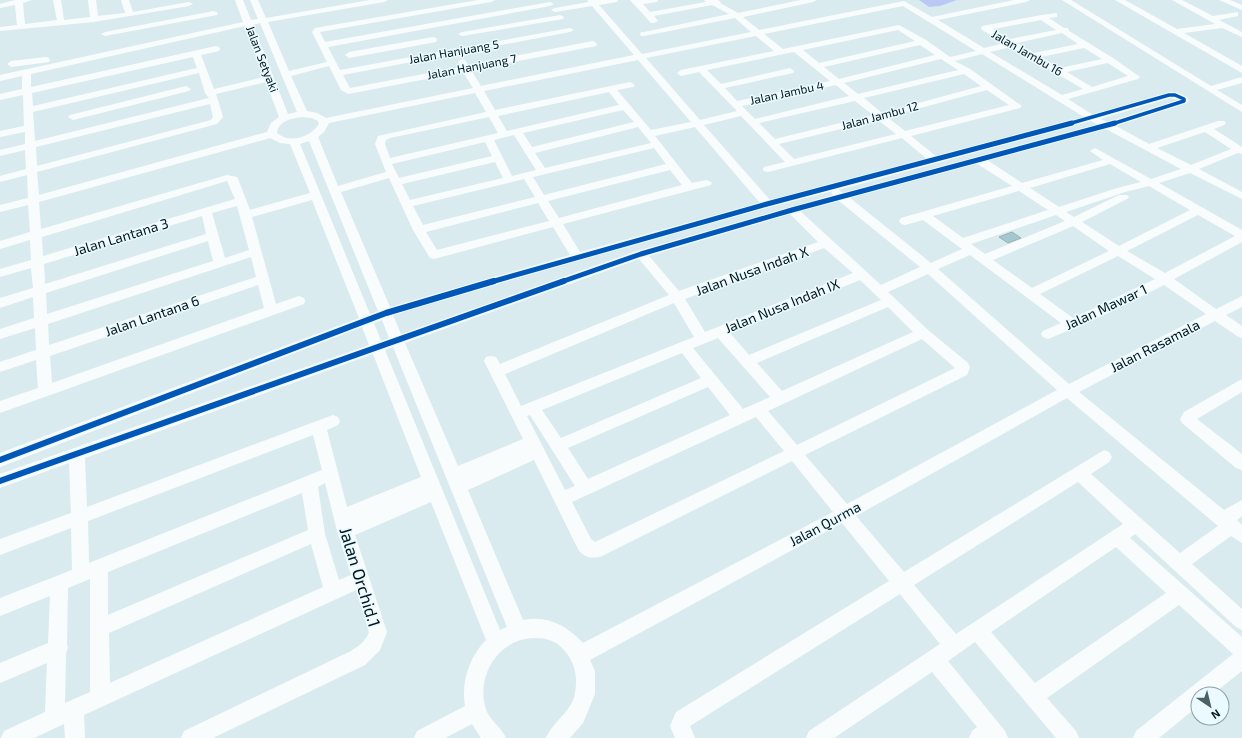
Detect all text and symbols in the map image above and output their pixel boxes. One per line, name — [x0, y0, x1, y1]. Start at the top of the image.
street label: Jalan Setyaki — [244, 23, 282, 94]
street label: Jalan Jambu 16 — [990, 26, 1066, 78]
street label: Jalan Hanjuang 5 — [408, 36, 500, 67]
street label: Jalan Hanjuang 7 — [426, 50, 518, 83]
street label: Jalan Jambu 4 — [749, 77, 825, 107]
street label: Jalan Jambu 12 — [840, 98, 920, 132]
street label: Jalan Lantana 3 — [71, 214, 170, 259]
street label: Jalan Nusa Indah X — [693, 242, 811, 299]
street label: Jalan Nusa Indah IX — [722, 275, 842, 336]
street label: Jalan Mawar 1 — [1062, 280, 1150, 333]
street label: Jalan Lantana 6 — [102, 291, 201, 340]
street label: Jalan Rasamala — [1107, 316, 1203, 375]
street label: Jalan Qurma — [786, 498, 863, 549]
street label: Jalan Orchid.1 — [336, 524, 386, 629]
north arrow — [1190, 686, 1230, 726]
text: N — [1209, 707, 1223, 722]

